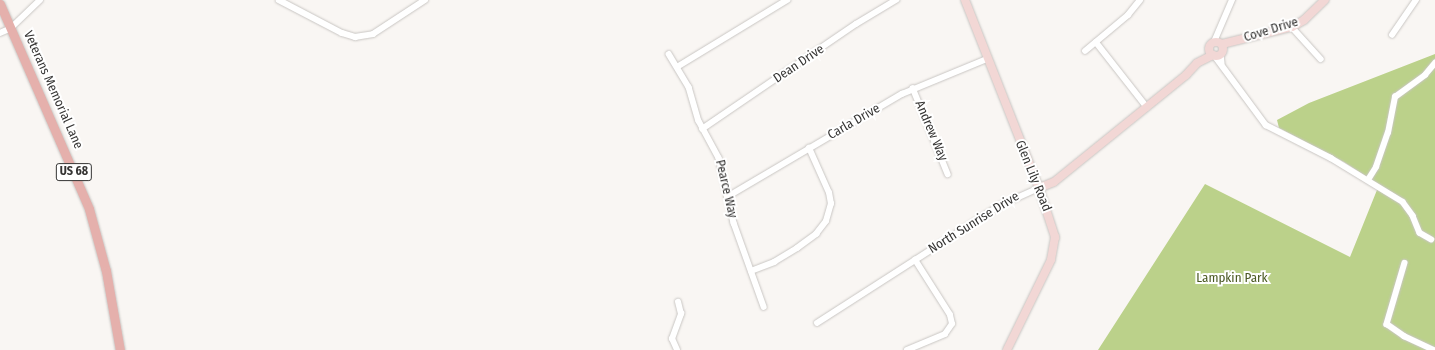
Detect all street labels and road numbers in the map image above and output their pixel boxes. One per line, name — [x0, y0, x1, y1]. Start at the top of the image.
street label: Cove Drive — [1242, 14, 1300, 46]
street label: Veterans Memorial Lane — [20, 29, 86, 151]
street label: Dean Drive — [771, 41, 827, 87]
street label: Andrew Way — [911, 98, 951, 164]
street label: Carla Drive — [825, 101, 883, 143]
street label: Glen Lily Road — [1012, 138, 1054, 214]
street label: Pearce Way — [712, 158, 740, 220]
road number: US 68 — [55, 162, 93, 182]
street label: North Sunrise Drive — [926, 189, 1022, 257]

